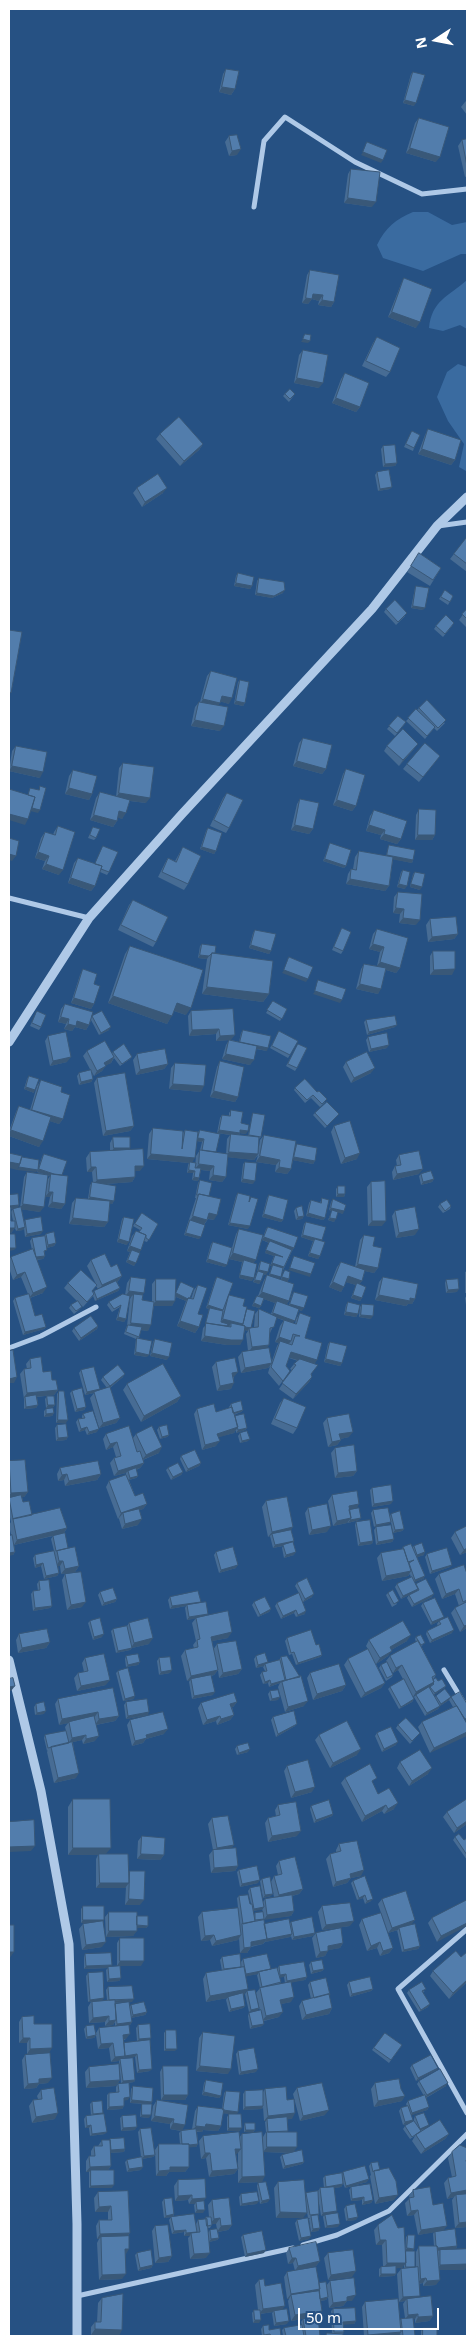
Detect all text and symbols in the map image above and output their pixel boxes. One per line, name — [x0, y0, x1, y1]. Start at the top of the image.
north arrow — [411, 15, 461, 65]
text: N — [410, 36, 431, 50]
scale bar — [301, 2298, 442, 2330]
text: 50 m — [306, 2307, 341, 2327]

